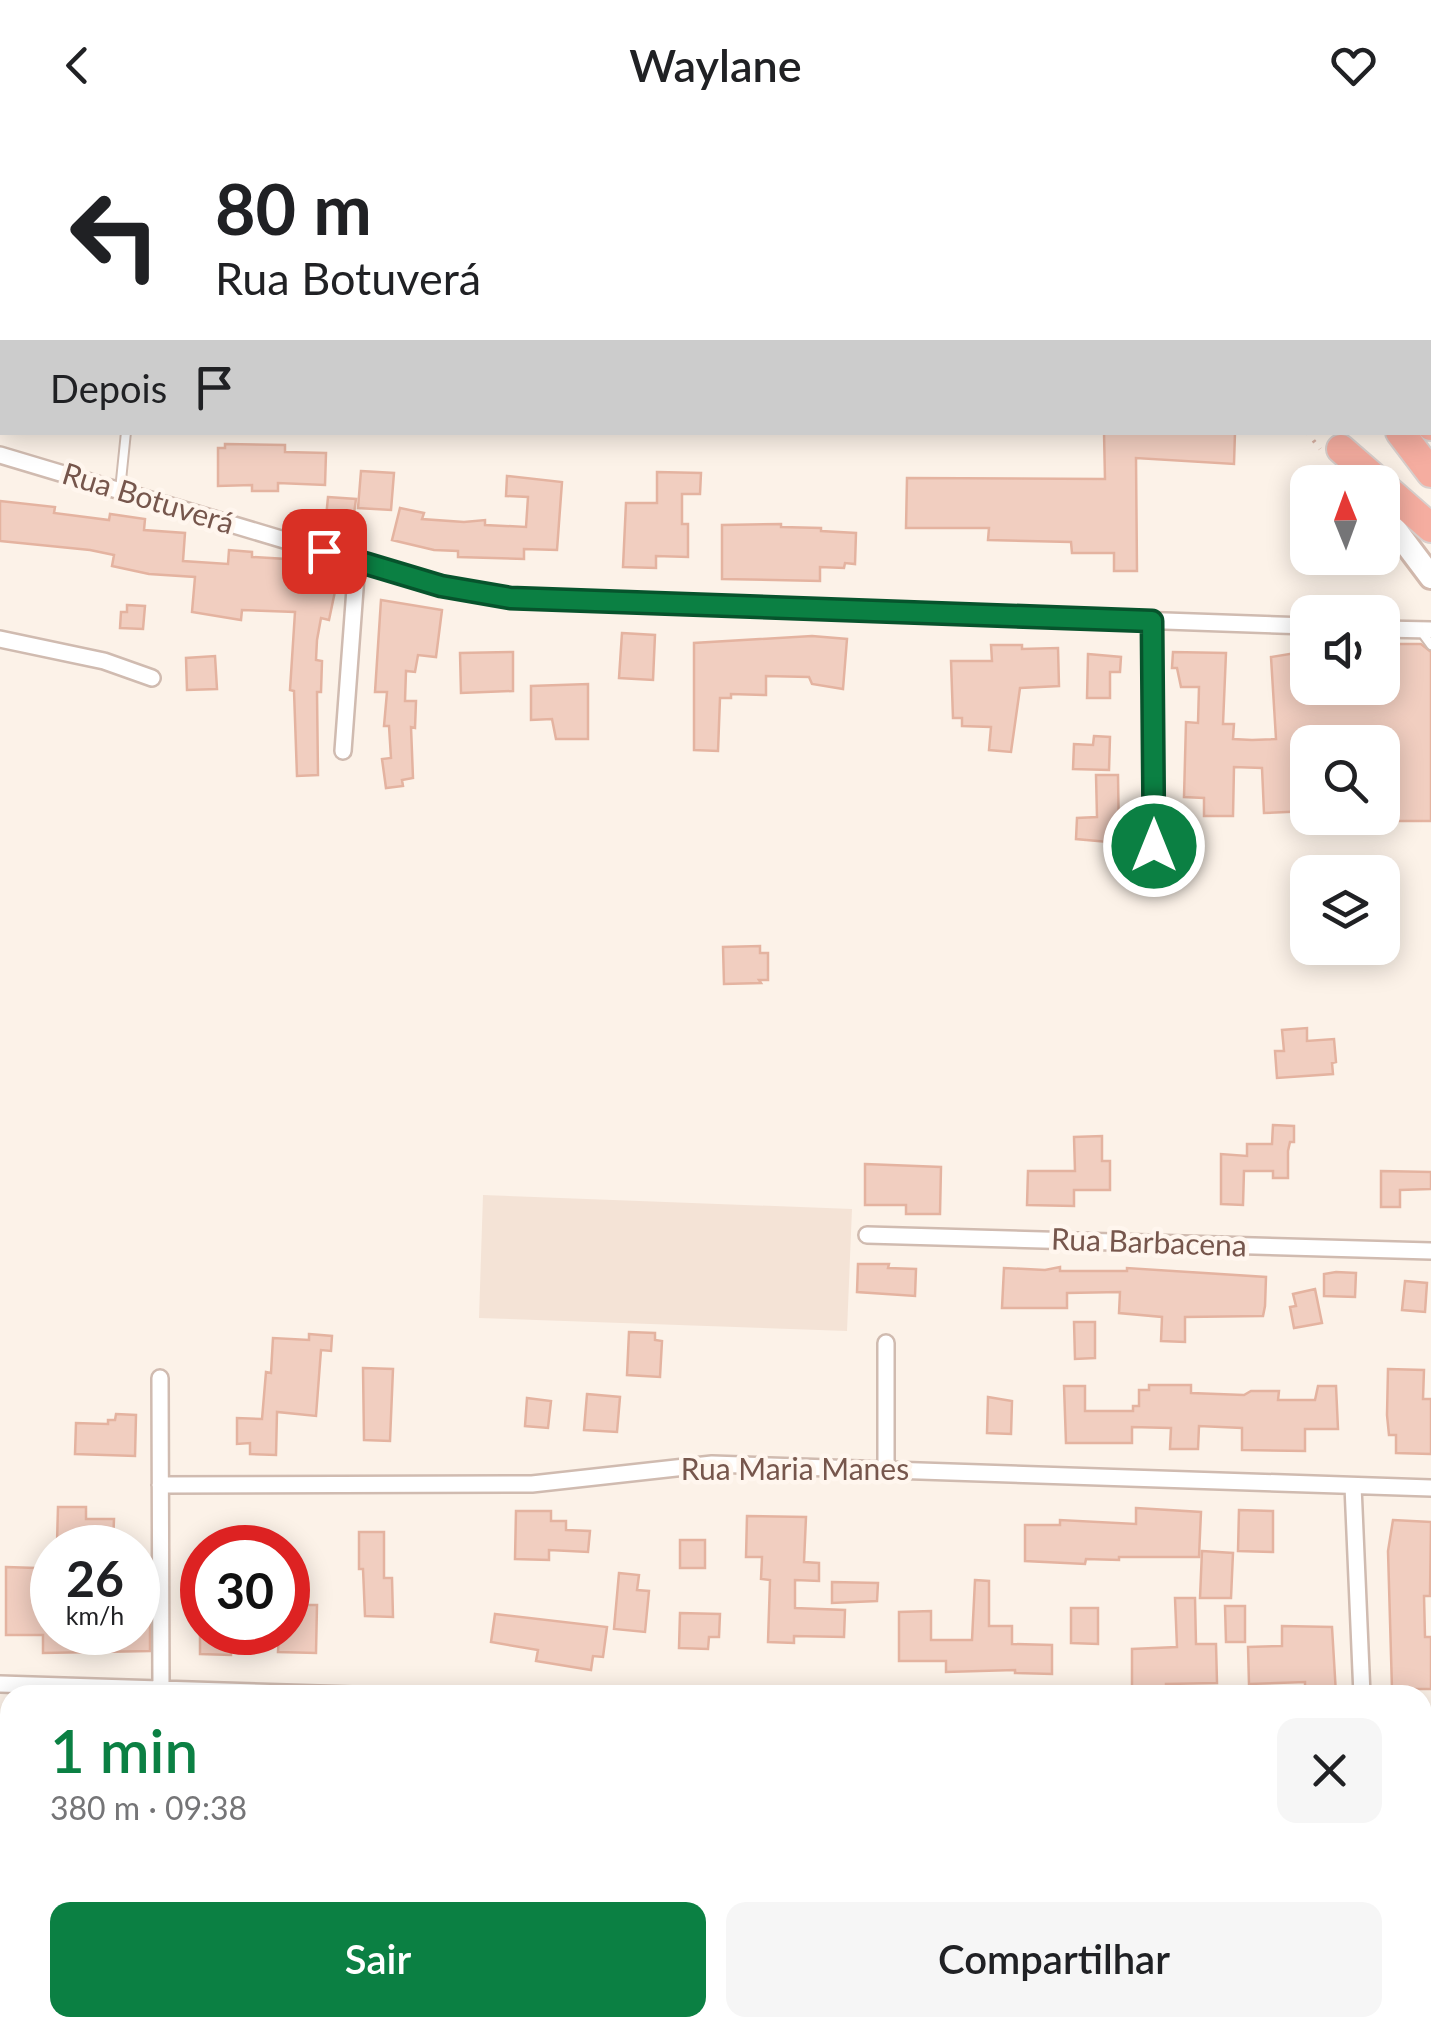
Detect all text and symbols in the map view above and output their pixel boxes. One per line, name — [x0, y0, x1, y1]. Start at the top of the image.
icon: back — [50, 38, 105, 93]
text: Waylane — [629, 38, 802, 92]
icon: heart — [1326, 38, 1381, 93]
text: 80 m — [215, 166, 372, 250]
icon: left — [50, 170, 180, 300]
text: Rua Botuverá — [215, 251, 481, 305]
icon: arrive — [187, 360, 242, 415]
text: Depois — [50, 365, 167, 411]
street label: Rua Botuverá — [59, 454, 239, 540]
north arrow — [1290, 465, 1400, 575]
map controls — [1290, 465, 1400, 965]
pin — [282, 509, 367, 594]
icon: arrive — [297, 524, 352, 579]
button: sound — [1290, 595, 1400, 705]
button: search — [1290, 725, 1400, 835]
position arrow — [1102, 794, 1206, 898]
button: layers — [1290, 855, 1400, 965]
street label: Rua Barbacena — [1051, 1220, 1248, 1262]
street label: Rua Maria Manes — [681, 1450, 909, 1486]
speed limit sign: 30 — [180, 1525, 310, 1655]
text: 26 — [66, 1548, 124, 1608]
text: km/h — [66, 1600, 124, 1630]
text: 1 min — [50, 1714, 198, 1786]
button: close — [1277, 1718, 1382, 1823]
text: 380 m · 09:38 — [50, 1788, 247, 1827]
button: Sair — [50, 1902, 706, 2017]
button: Compartilhar — [726, 1902, 1382, 2017]

